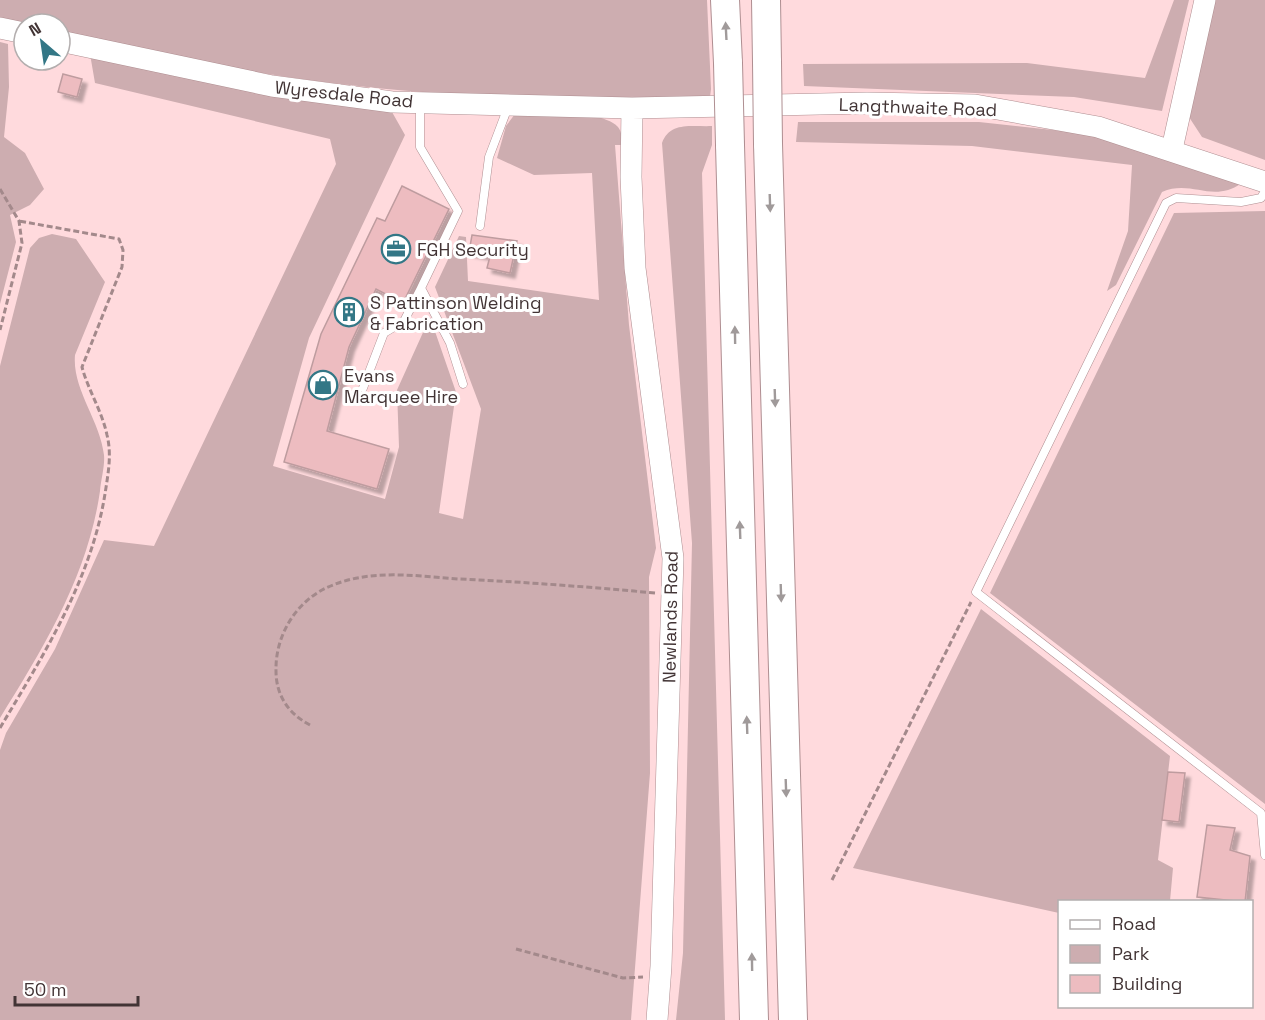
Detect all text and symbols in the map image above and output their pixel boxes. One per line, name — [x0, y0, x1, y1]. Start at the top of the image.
north arrow — [12, 12, 72, 72]
text: N — [25, 18, 45, 41]
one-way arrow — [722, 22, 731, 41]
street label: Wyresdale Road — [274, 75, 414, 113]
street label: Langthwaite Road — [838, 93, 998, 121]
one-way arrow — [765, 193, 774, 212]
office icon: FGH Security — [380, 233, 412, 265]
place label: FGH Security — [417, 238, 529, 261]
place label: S Pattinson Welding & Fabrication — [370, 291, 541, 335]
building icon: S Pattinson Welding & Fabrication — [333, 296, 365, 328]
one-way arrow — [730, 325, 739, 344]
place label: Evans Marquee Hire — [344, 364, 458, 408]
shop icon: Evans Marquee Hire — [307, 369, 339, 401]
one-way arrow — [770, 388, 780, 407]
one-way arrow — [736, 520, 745, 539]
street label: Newlands Road — [657, 551, 683, 683]
one-way arrow — [776, 583, 785, 602]
one-way arrow — [742, 715, 751, 734]
one-way arrow — [782, 778, 791, 797]
legend — [1058, 900, 1253, 1008]
text: Road — [1112, 912, 1156, 935]
text: Park — [1112, 942, 1150, 965]
one-way arrow — [748, 952, 757, 971]
scale bar — [15, 969, 138, 1007]
text: Building — [1112, 972, 1182, 995]
text: 50 m — [24, 978, 66, 1001]

